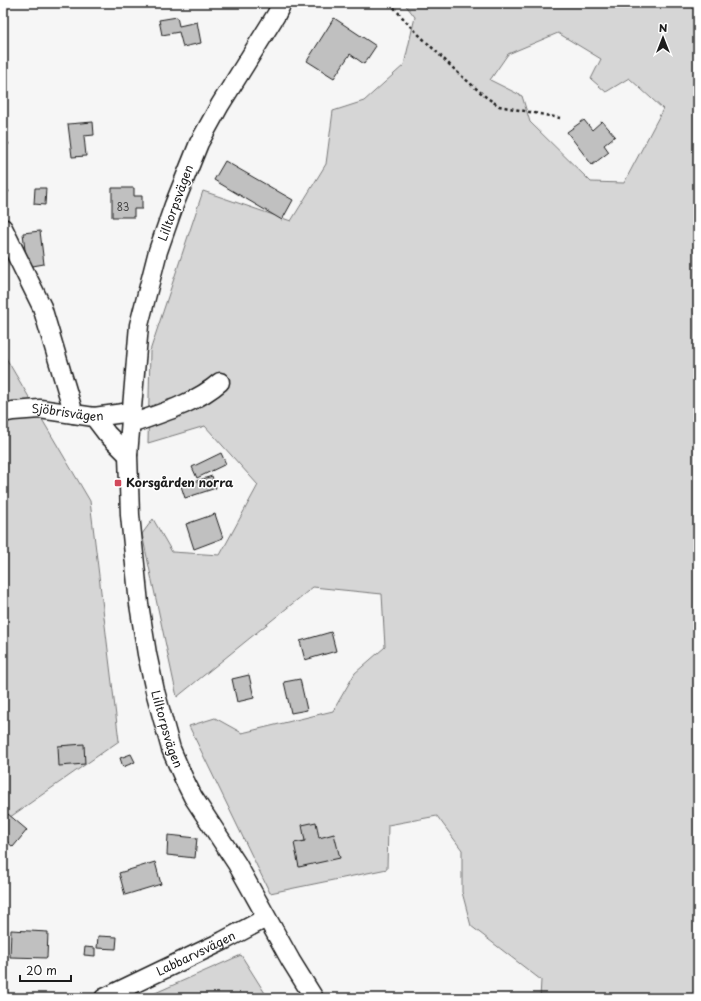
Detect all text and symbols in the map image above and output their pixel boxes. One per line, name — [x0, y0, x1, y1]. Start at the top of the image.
north arrow — [643, 18, 683, 58]
text: N — [659, 19, 668, 36]
street label: Lilltorpsvägen — [153, 162, 197, 243]
house number: 83 — [117, 199, 129, 214]
street label: Sjöbrisvägen — [31, 399, 105, 425]
place label: Korsgården norra — [126, 473, 234, 491]
marker: Korsgården norra — [113, 478, 123, 488]
street label: Lilltorpsvägen — [147, 688, 188, 770]
street label: Labbarvsvägen — [153, 926, 238, 980]
scale bar — [20, 957, 71, 983]
text: 20 m — [26, 961, 57, 979]

